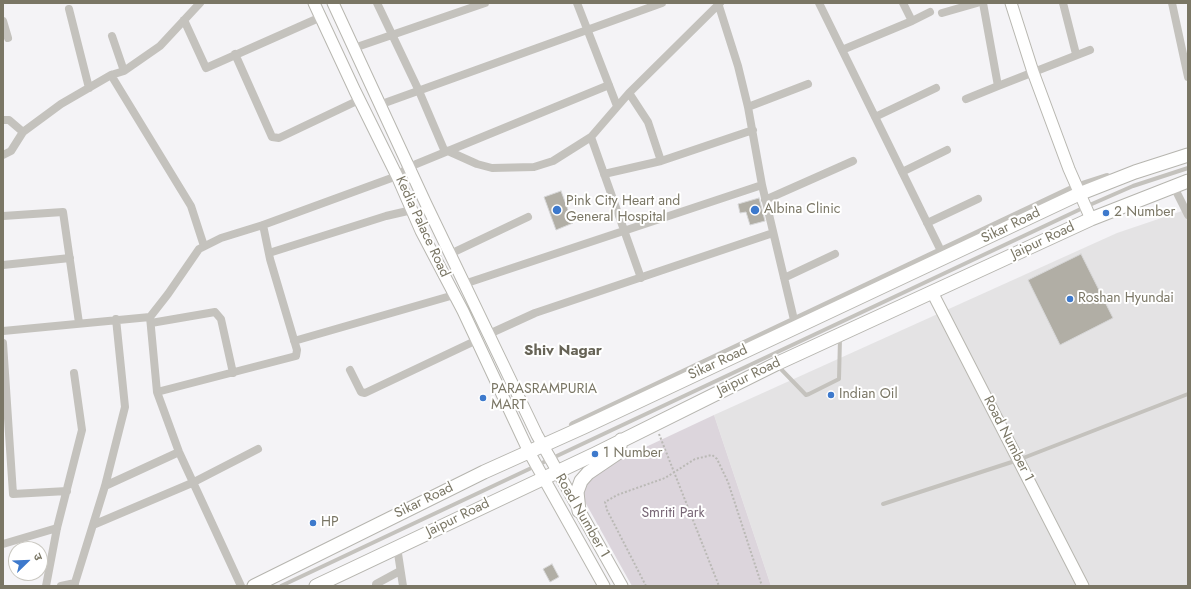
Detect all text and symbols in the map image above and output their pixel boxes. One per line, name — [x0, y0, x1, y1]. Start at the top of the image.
street label: Kedia Palace Road — [391, 174, 453, 280]
place label: Pink City Heart and General Hospital — [566, 194, 680, 226]
place label: Albina Clinic — [764, 202, 840, 218]
marker: Pink City Heart and General Hospital — [551, 204, 563, 216]
marker: Albina Clinic — [749, 204, 761, 216]
street label: Sikar Road — [979, 205, 1043, 247]
place label: 2 Number — [1114, 205, 1175, 221]
marker: 2 Number — [1101, 208, 1111, 218]
street label: Jaipur Road — [1009, 219, 1077, 263]
place label: Roshan Hyundai — [1078, 291, 1174, 307]
marker: Roshan Hyundai — [1065, 294, 1075, 304]
district label: Shiv Nagar — [524, 342, 602, 360]
street label: Sikar Road — [686, 342, 750, 384]
street label: Jaipur Road — [715, 354, 783, 400]
place label: PARASRAMPURIA MART — [491, 382, 597, 414]
place label: Indian Oil — [839, 387, 898, 403]
marker: Indian Oil — [826, 390, 836, 400]
marker: PARASRAMPURIA MART — [478, 393, 488, 403]
street label: Road Number 1 — [979, 393, 1037, 485]
place label: 1 Number — [603, 446, 663, 462]
marker: 1 Number — [590, 449, 600, 459]
street label: Road Number 1 — [551, 471, 613, 561]
street label: Sikar Road — [392, 480, 456, 522]
street label: Jaipur Road — [424, 495, 492, 541]
park label: Smriti Park — [641, 506, 705, 522]
place label: HP — [321, 515, 339, 531]
marker: HP — [308, 518, 318, 528]
north arrow — [8, 541, 48, 581]
text: उ — [30, 551, 47, 563]

